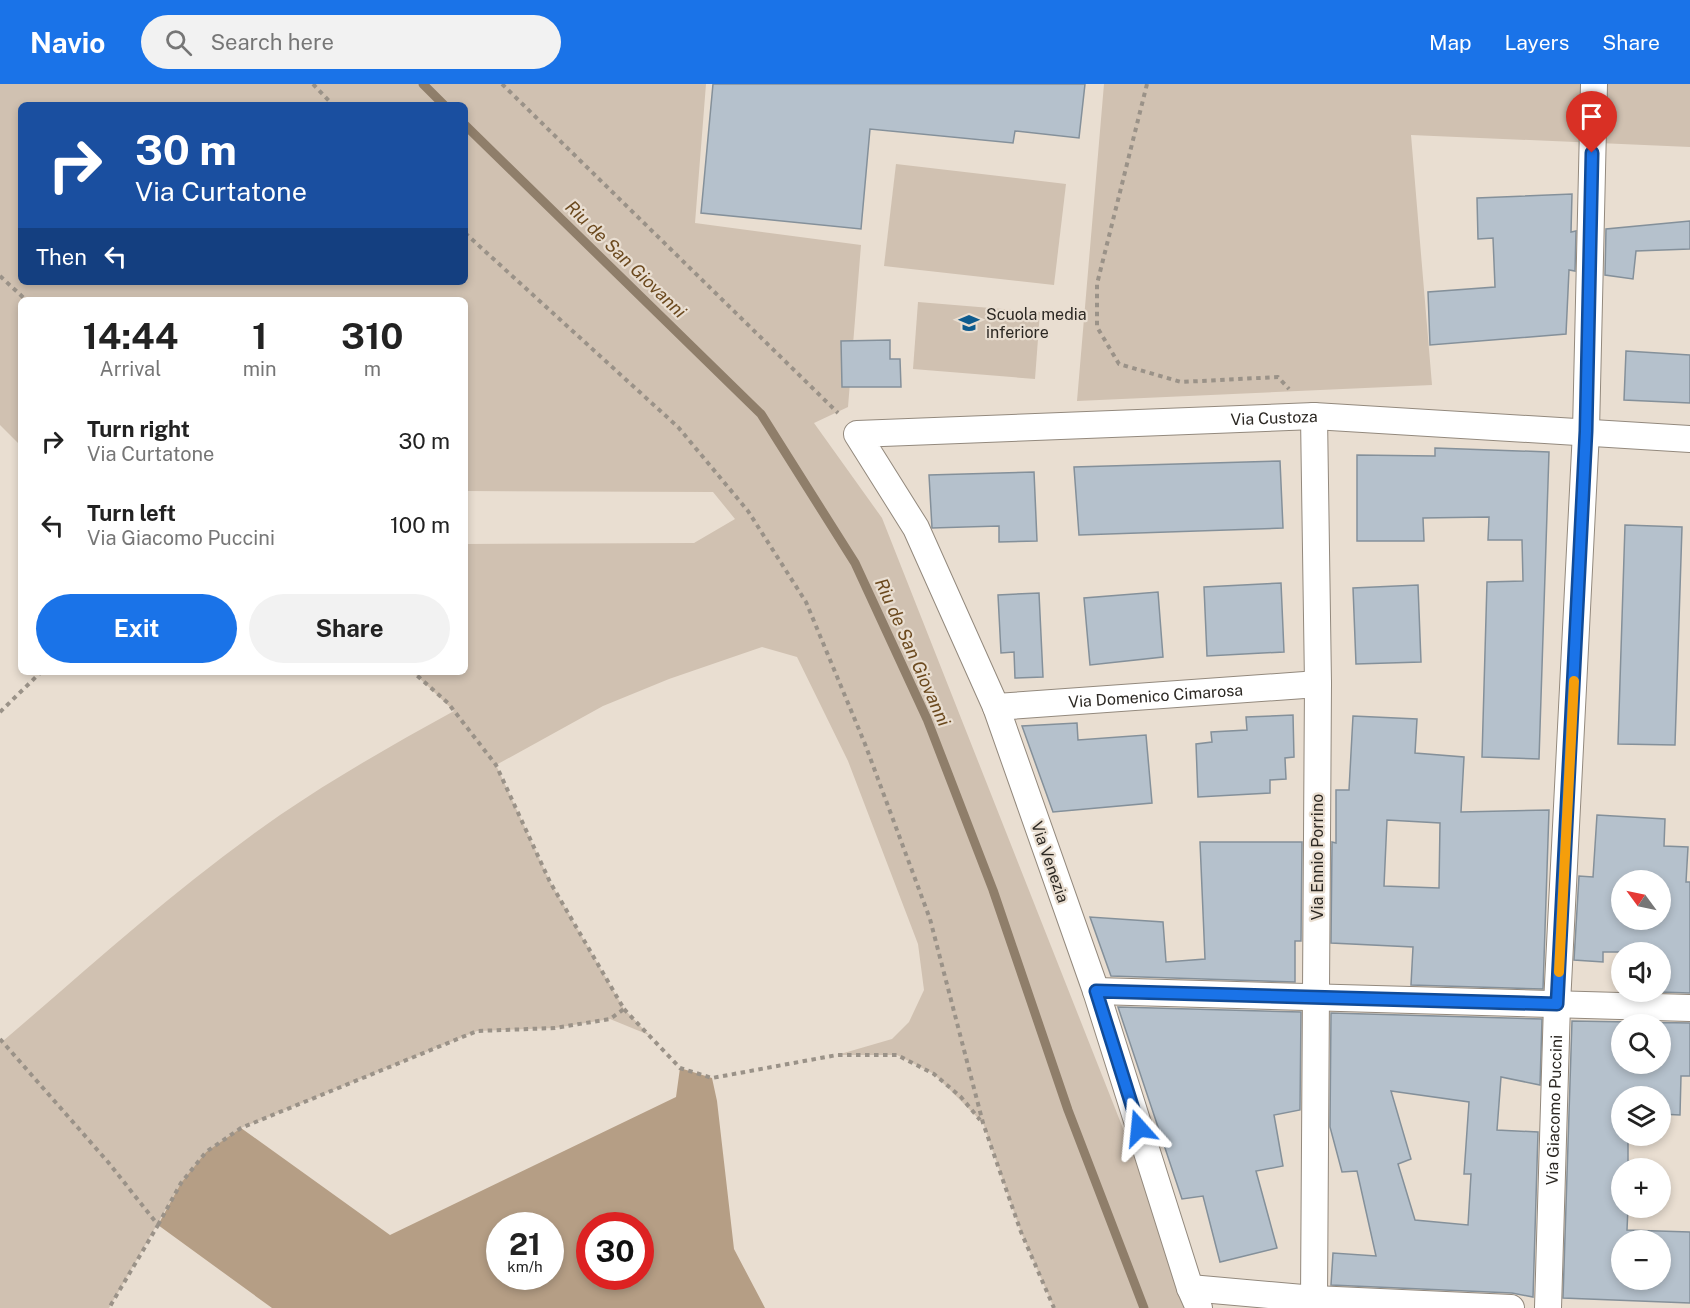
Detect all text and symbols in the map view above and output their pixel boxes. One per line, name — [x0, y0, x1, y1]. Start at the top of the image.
search box — [141, 15, 561, 69]
text: Navio — [30, 26, 105, 59]
icon: search — [162, 26, 195, 59]
text: Search here — [210, 29, 334, 55]
text: Map — [1429, 30, 1472, 55]
text: Layers — [1505, 30, 1569, 55]
text: Share — [1602, 30, 1660, 55]
pin — [1566, 91, 1617, 153]
icon: arrive — [1575, 100, 1608, 133]
text: 30 m — [135, 125, 237, 174]
icon: right — [36, 126, 114, 204]
text: Via Curtatone — [135, 175, 307, 207]
water label: Riu de San Giovanni — [561, 196, 691, 322]
icon: left — [99, 240, 132, 273]
text: Then — [36, 244, 87, 270]
place label: Scuola media inferiore — [986, 305, 1087, 342]
school or university icon: Scuola media inferiore — [957, 311, 981, 335]
text: 14:44 — [82, 315, 178, 357]
text: 1 — [252, 315, 267, 357]
text: 310 — [341, 315, 404, 357]
text: Arrival — [99, 357, 161, 381]
text: min — [243, 357, 277, 381]
text: m — [364, 357, 381, 381]
street label: Via Custoza — [1230, 406, 1318, 429]
text: Turn right — [87, 416, 190, 442]
icon: right — [36, 425, 69, 458]
text: 30 m — [398, 428, 450, 454]
text: Via Curtatone — [87, 442, 214, 466]
text: Turn left — [87, 500, 176, 526]
icon: left — [36, 509, 69, 542]
text: 100 m — [390, 512, 450, 538]
text: Via Giacomo Puccini — [87, 526, 275, 550]
water label: Riu de San Giovanni — [871, 575, 955, 730]
button: Exit — [36, 594, 237, 663]
button: Share — [249, 594, 450, 663]
street label: Via Domenico Cimarosa — [1068, 680, 1244, 711]
street label: Via Ennio Porrino — [1308, 794, 1327, 920]
street label: Via Venezia — [1027, 819, 1073, 905]
north arrow — [1611, 870, 1671, 930]
map controls — [1611, 870, 1671, 1290]
button: sound — [1611, 942, 1671, 1002]
button: search — [1611, 1014, 1671, 1074]
street label: Via Giacomo Puccini — [1542, 1035, 1566, 1186]
button: layers — [1611, 1086, 1671, 1146]
position arrow — [1107, 1096, 1171, 1160]
button: + — [1611, 1158, 1671, 1218]
speed limit sign: 30 — [576, 1212, 654, 1290]
text: 21 — [509, 1226, 541, 1262]
button: − — [1611, 1230, 1671, 1290]
text: km/h — [507, 1258, 543, 1275]

